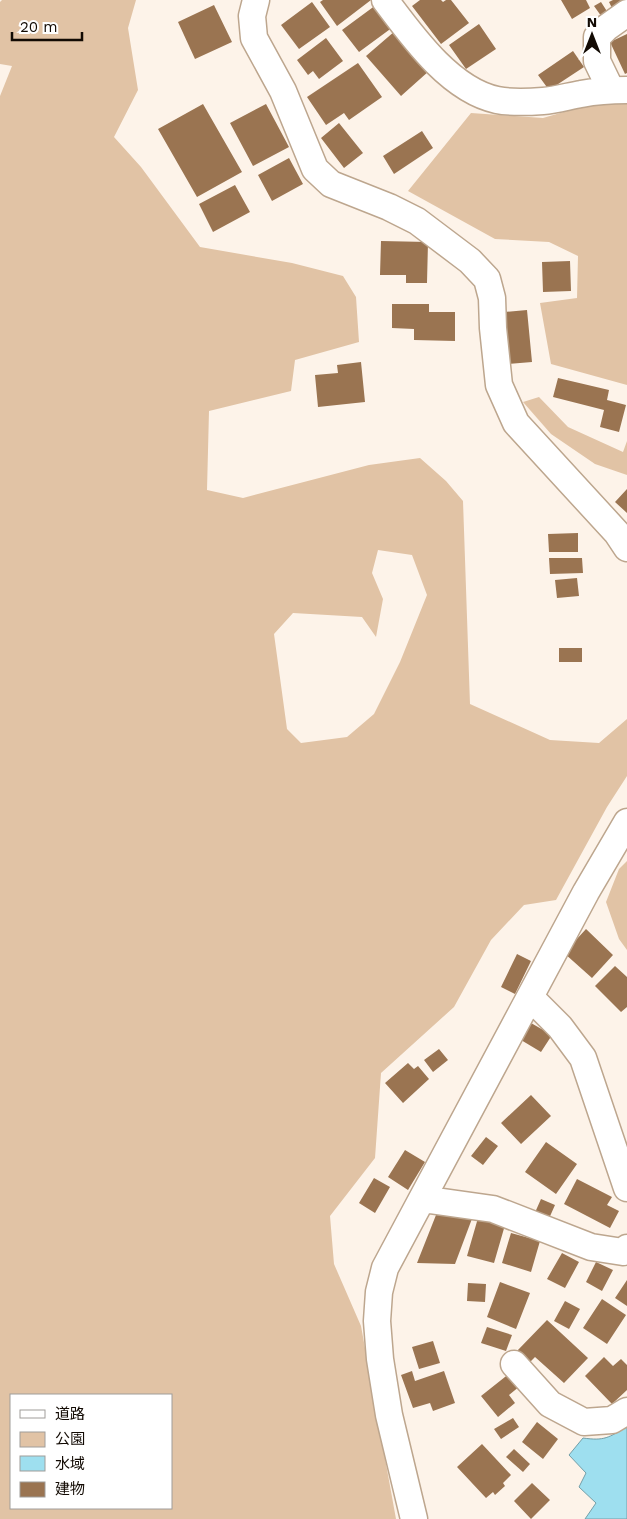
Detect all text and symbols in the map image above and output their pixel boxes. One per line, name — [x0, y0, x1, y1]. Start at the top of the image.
scale bar — [12, 10, 82, 42]
north arrow — [567, 10, 617, 60]
text: N — [587, 14, 597, 30]
text: 20 m — [20, 18, 58, 36]
legend — [10, 1394, 172, 1509]
text: 道路 — [55, 1405, 85, 1423]
text: 公園 — [55, 1430, 85, 1448]
text: 水域 — [55, 1455, 85, 1473]
text: 建物 — [55, 1480, 85, 1498]

